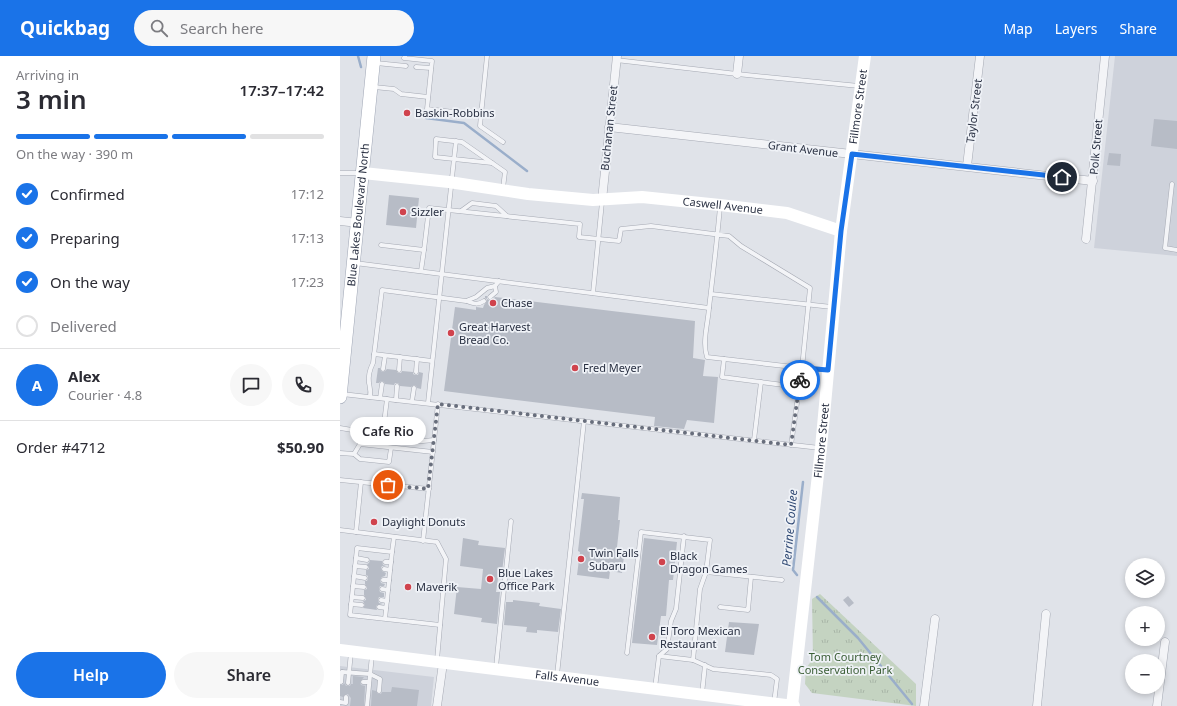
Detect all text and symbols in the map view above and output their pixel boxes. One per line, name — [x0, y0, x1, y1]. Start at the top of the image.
search box — [134, 10, 414, 46]
text: Quickbag — [20, 15, 110, 41]
icon: search — [148, 17, 170, 39]
text: Search here — [180, 18, 264, 38]
text: Map — [1004, 19, 1033, 38]
text: Layers — [1055, 19, 1097, 38]
text: Share — [1119, 19, 1157, 38]
text: Arriving in — [16, 66, 79, 84]
street label: Fillmore Street — [845, 68, 870, 145]
street label: Taylor Street — [962, 78, 985, 144]
text: 17:37–17:42 — [240, 80, 324, 100]
text: 3 min — [16, 81, 87, 117]
street label: Buchanan Street — [597, 85, 620, 171]
place label: Baskin-Robbins — [415, 105, 495, 120]
marker: Baskin-Robbins — [402, 108, 412, 118]
street label: Polk Street — [1086, 119, 1105, 175]
street label: Grant Avenue — [767, 137, 839, 160]
street label: Blue Lakes Boulevard North — [343, 143, 372, 287]
text: On the way · 390 m — [16, 145, 133, 163]
pin — [1045, 160, 1079, 194]
icon: home — [1051, 166, 1073, 188]
icon: check — [16, 183, 38, 205]
text: Confirmed — [50, 184, 125, 204]
text: 17:12 — [291, 185, 324, 203]
street label: Caswell Avenue — [682, 193, 764, 217]
place label: Sizzler — [411, 204, 444, 219]
marker: Sizzler — [398, 207, 408, 217]
icon: check — [16, 227, 38, 249]
text: Preparing — [50, 228, 120, 248]
text: 17:13 — [291, 229, 324, 247]
icon: check — [16, 271, 38, 293]
text: On the way — [50, 272, 130, 292]
text: 17:23 — [291, 273, 324, 291]
place label: Chase — [501, 295, 532, 310]
marker: Chase — [488, 298, 498, 308]
text: Delivered — [50, 316, 117, 336]
place label: Great Harvest Bread Co. — [459, 319, 530, 347]
marker: Great Harvest Bread Co. — [446, 328, 456, 338]
place label: Fred Meyer — [583, 360, 642, 375]
courier — [780, 360, 820, 400]
marker: Fred Meyer — [570, 363, 580, 373]
button: chat — [230, 364, 272, 406]
button: phone — [282, 364, 324, 406]
text: Alex — [68, 366, 100, 386]
icon: bike — [789, 369, 811, 391]
text: A — [32, 375, 42, 395]
text: Courier · 4.8 — [68, 386, 142, 404]
street label: Fillmore Street — [810, 402, 832, 479]
callout: Cafe Rio — [350, 417, 426, 445]
text: Cafe Rio — [362, 422, 414, 440]
text: Order #4712 — [16, 437, 105, 457]
text: $50.90 — [277, 437, 324, 457]
pin — [371, 468, 405, 502]
icon: bag — [377, 474, 399, 496]
water label: Perrine Coulee — [778, 489, 801, 567]
place label: Daylight Donuts — [382, 514, 465, 529]
marker: Daylight Donuts — [369, 517, 379, 527]
place label: Twin Falls Subaru — [589, 545, 639, 573]
place label: Black Dragon Games — [670, 548, 748, 576]
marker: Twin Falls Subaru — [576, 554, 586, 564]
marker: Black Dragon Games — [657, 557, 667, 567]
map controls — [1125, 558, 1165, 694]
button: layers — [1125, 558, 1165, 598]
place label: Blue Lakes Office Park — [498, 565, 555, 593]
marker: Blue Lakes Office Park — [485, 574, 495, 584]
place label: Maverik — [416, 579, 457, 594]
marker: Maverik — [403, 582, 413, 592]
button: + — [1125, 606, 1165, 646]
place label: El Toro Mexican Restaurant — [660, 623, 741, 651]
marker: El Toro Mexican Restaurant — [647, 632, 657, 642]
park label: Tom Courtney Conservation Park — [798, 649, 892, 677]
button: Help — [16, 652, 166, 698]
button: Share — [174, 652, 324, 698]
button: − — [1125, 654, 1165, 694]
street label: Falls Avenue — [534, 666, 600, 689]

